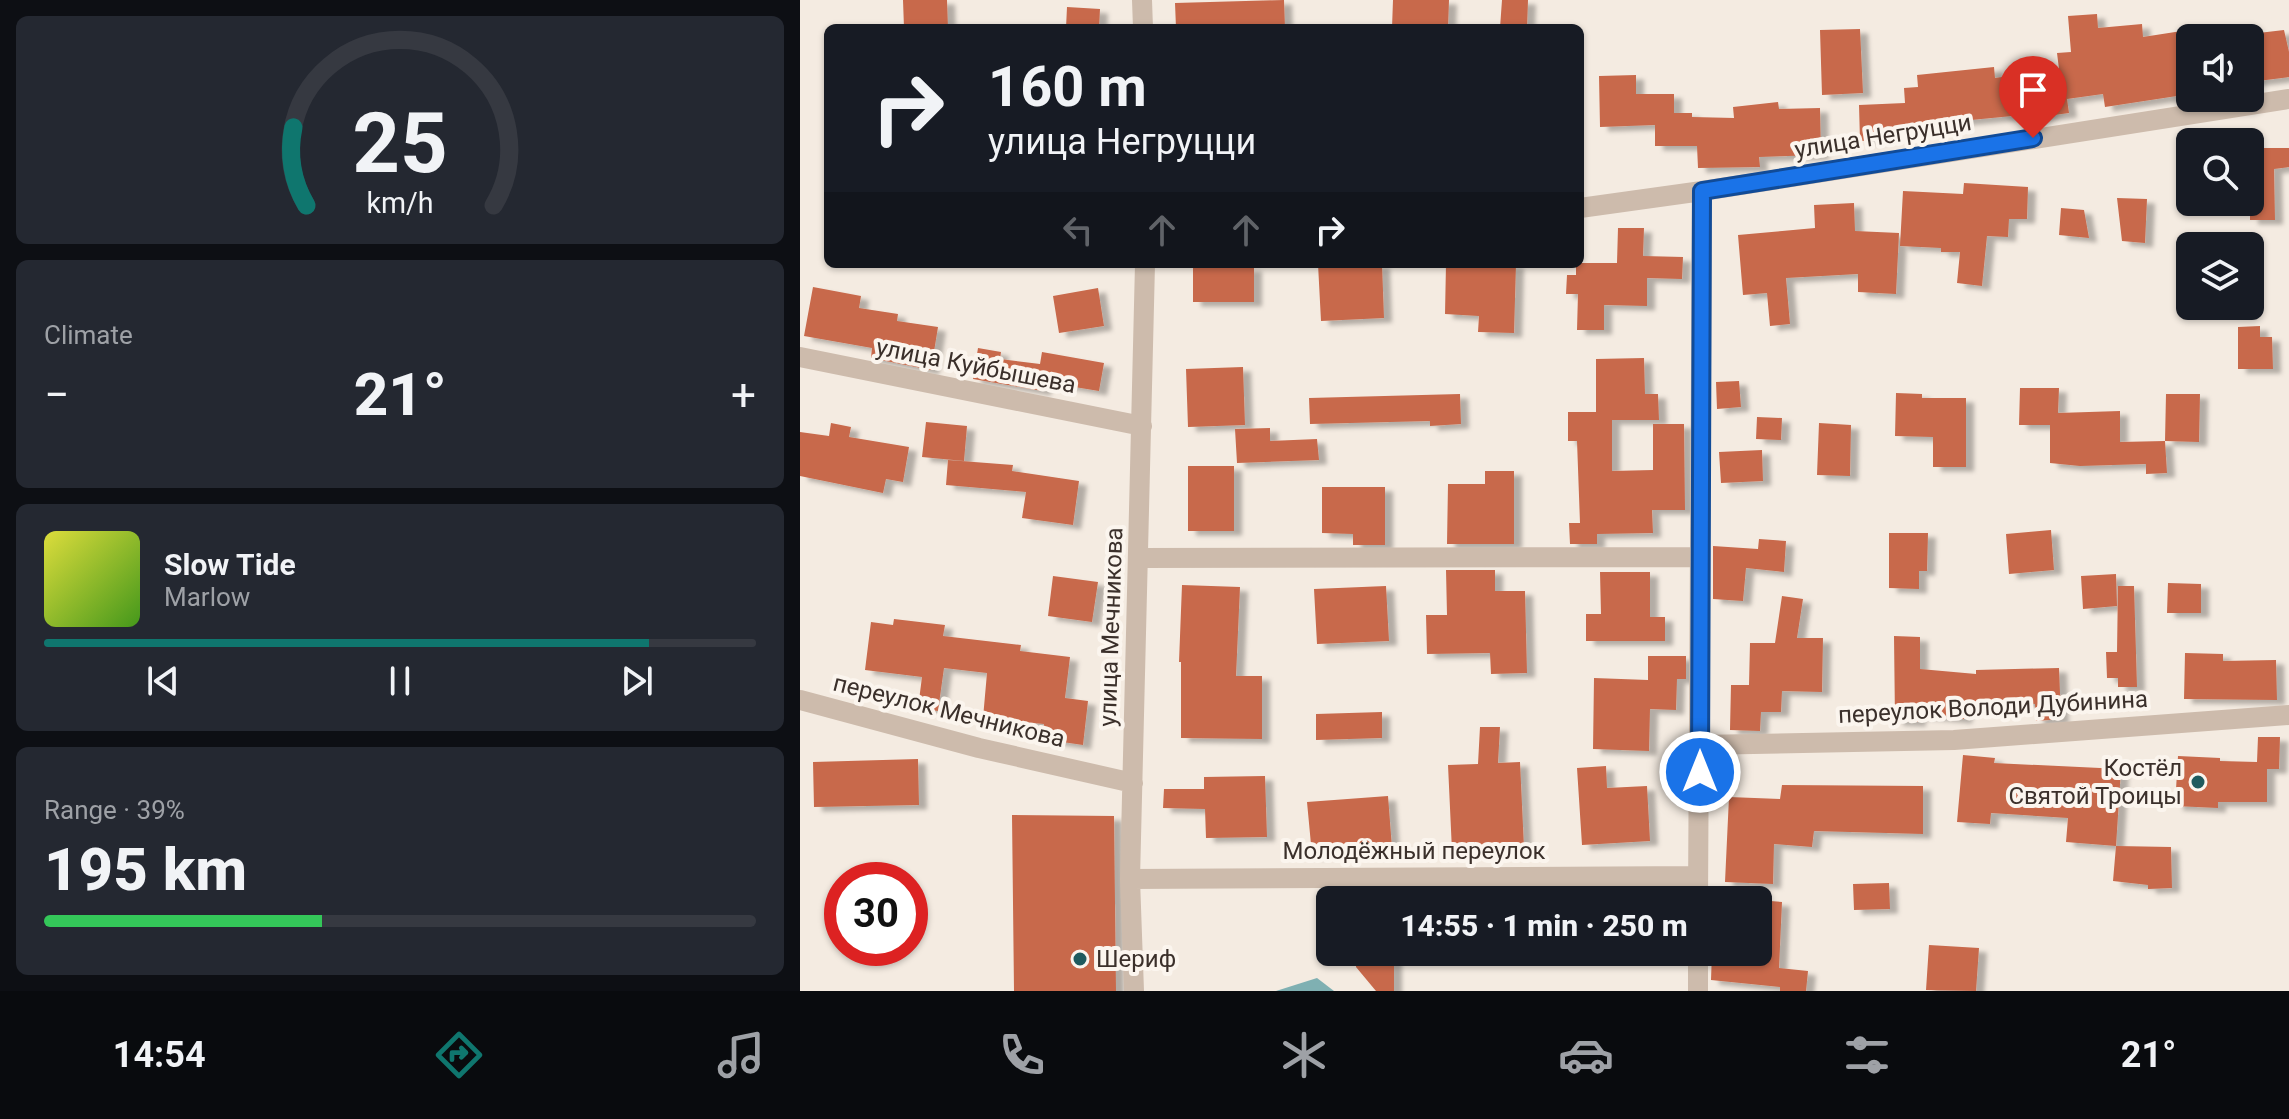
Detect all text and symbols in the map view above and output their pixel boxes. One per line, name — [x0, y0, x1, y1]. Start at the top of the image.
map controls — [2176, 24, 2264, 320]
button: sound — [2176, 24, 2264, 112]
text: 160 m — [988, 54, 1147, 120]
icon: right — [856, 56, 960, 160]
pin — [1999, 56, 2067, 138]
icon: arrive — [2011, 68, 2055, 112]
text: 25 — [352, 94, 448, 191]
street label: улица Негруцци — [1793, 108, 1973, 164]
text: улица Негруцци — [988, 121, 1256, 163]
button: search — [2176, 128, 2264, 216]
text: km/h — [366, 186, 434, 220]
icon: left — [1056, 208, 1100, 252]
icon: ahead — [1140, 208, 1184, 252]
icon: ahead — [1224, 208, 1268, 252]
icon: right — [1308, 208, 1352, 252]
button: layers — [2176, 232, 2264, 320]
text: Climate — [44, 320, 133, 350]
street label: улица Куйбышева — [874, 333, 1078, 399]
text: 21° — [354, 359, 447, 430]
text: − — [44, 369, 69, 421]
text: + — [731, 369, 756, 421]
street label: улица Мечникова — [1094, 527, 1128, 727]
text: Slow Tide — [164, 547, 296, 582]
text: Marlow — [164, 582, 250, 612]
icon: previous — [141, 659, 185, 703]
icon: pause — [378, 659, 422, 703]
icon: next — [615, 659, 659, 703]
street label: переулок Мечникова — [830, 669, 1068, 753]
street label: переулок Володи Дубинина — [1837, 685, 2149, 729]
position arrow — [1658, 730, 1742, 814]
place label: Костёл Святой Троицы — [2008, 754, 2182, 810]
marker: Костёл Святой Троицы — [2189, 773, 2207, 791]
text: Range · 39% — [44, 795, 185, 825]
text: 195 km — [44, 834, 247, 905]
street label: Молодёжный переулок — [1282, 837, 1546, 865]
speed limit sign: 30 — [824, 862, 928, 966]
text: 14:55 · 1 min · 250 m — [1400, 908, 1688, 943]
place label: Шериф — [1096, 945, 1176, 973]
marker: Шериф — [1071, 950, 1089, 968]
icon: directions — [431, 1027, 487, 1083]
icon: music — [713, 1027, 769, 1083]
icon: phone — [994, 1027, 1050, 1083]
icon: climate — [1276, 1027, 1332, 1083]
icon: car — [1558, 1027, 1614, 1083]
icon: filters — [1839, 1027, 1895, 1083]
text: 14:54 — [113, 1034, 206, 1076]
text: 21° — [2121, 1034, 2176, 1076]

